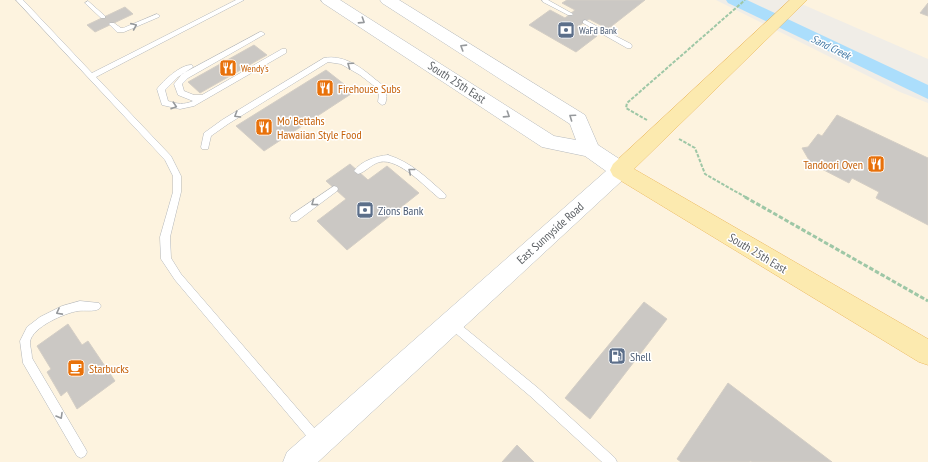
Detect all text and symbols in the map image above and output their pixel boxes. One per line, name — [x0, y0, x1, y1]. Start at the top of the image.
one-way arrow — [358, 16, 365, 24]
bank icon: WaFd Bank — [556, 20, 576, 40]
one-way arrow — [130, 23, 138, 31]
place label: WaFd Bank — [579, 24, 617, 37]
water label: Sand Creek — [809, 31, 855, 63]
one-way arrow — [460, 44, 467, 52]
restaurant icon: Wendy's — [218, 58, 238, 78]
street label: South 25th East — [425, 58, 489, 107]
place label: Wendy's — [241, 62, 269, 75]
one-way arrow — [347, 62, 354, 70]
restaurant icon: Firehouse Subs — [315, 78, 335, 98]
place label: Firehouse Subs — [338, 81, 401, 96]
one-way arrow — [171, 101, 178, 109]
one-way arrow — [234, 110, 241, 118]
one-way arrow — [502, 110, 509, 117]
place label: Mo' Bettahs Hawaiian Style Food — [277, 113, 362, 142]
one-way arrow — [570, 115, 577, 122]
restaurant icon: Mo' Bettahs Hawaiian Style Food — [254, 117, 274, 137]
restaurant icon: Tandoori Oven — [866, 154, 886, 174]
place label: Tandoori Oven — [803, 157, 863, 172]
one-way arrow — [409, 169, 416, 176]
one-way arrow — [312, 198, 319, 205]
street label: East Sunnyside Road — [513, 199, 587, 267]
bank icon: Zions Bank — [355, 200, 375, 220]
place label: Zions Bank — [378, 203, 424, 218]
street label: South 25th East — [726, 230, 791, 277]
one-way arrow — [55, 307, 63, 315]
fuel station icon: Shell — [607, 346, 627, 366]
place label: Shell — [630, 349, 651, 364]
cafe icon: Starbucks — [66, 358, 86, 378]
place label: Starbucks — [89, 361, 129, 376]
one-way arrow — [55, 412, 63, 419]

